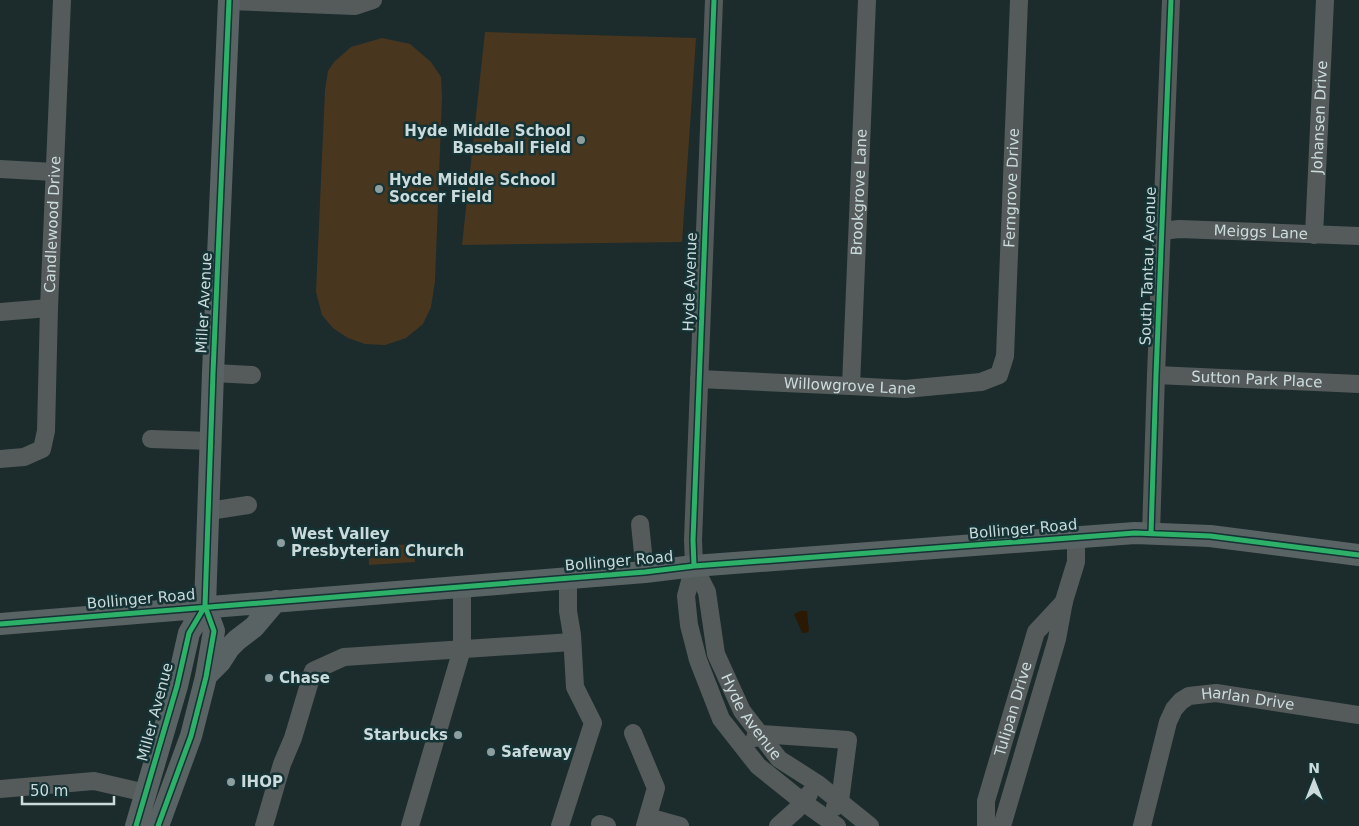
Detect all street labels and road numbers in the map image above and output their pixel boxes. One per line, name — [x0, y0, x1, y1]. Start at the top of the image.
street label: Johansen Drive — [1308, 60, 1331, 175]
street label: Brookgrove Lane — [847, 128, 871, 256]
street label: Ferngrove Drive — [1000, 128, 1023, 248]
street label: Candlewood Drive — [41, 155, 64, 293]
street label: South Tantau Avenue — [1136, 186, 1160, 346]
street label: Meiggs Lane — [1213, 221, 1308, 243]
street label: Hyde Avenue — [679, 232, 701, 332]
street label: Miller Avenue — [192, 252, 216, 354]
street label: Sutton Park Place — [1191, 368, 1323, 391]
street label: Willowgrove Lane — [783, 374, 917, 398]
street label: Bollinger Road — [968, 515, 1078, 543]
street label: Bollinger Road — [564, 547, 674, 575]
street label: Bollinger Road — [86, 585, 196, 613]
street label: Tulipan Drive — [990, 659, 1036, 759]
street label: Miller Avenue — [133, 661, 177, 763]
street label: Hyde Avenue — [717, 671, 785, 764]
street label: Harlan Drive — [1200, 684, 1296, 714]

